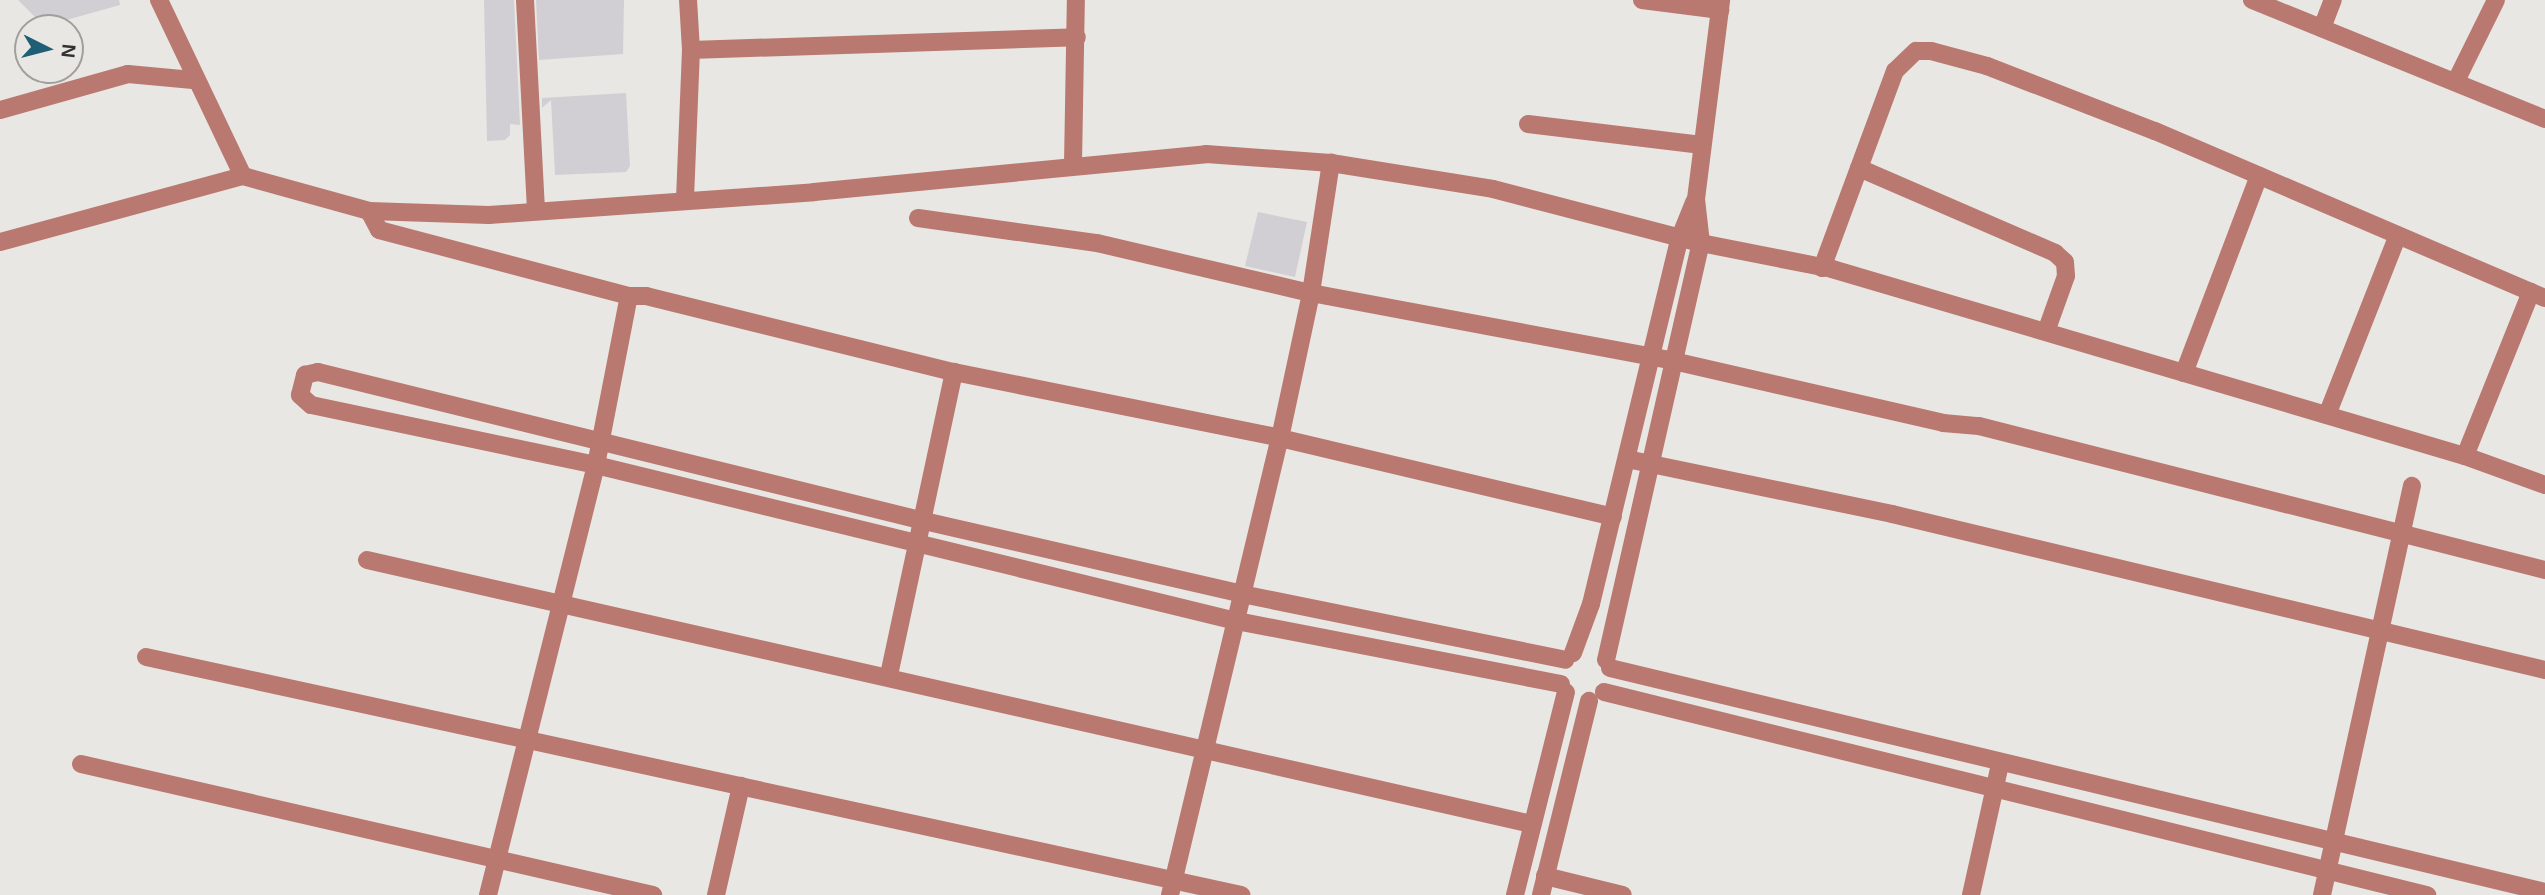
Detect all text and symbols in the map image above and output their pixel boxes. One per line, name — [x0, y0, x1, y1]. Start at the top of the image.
north arrow — [14, 14, 84, 84]
text: N — [57, 43, 80, 59]

